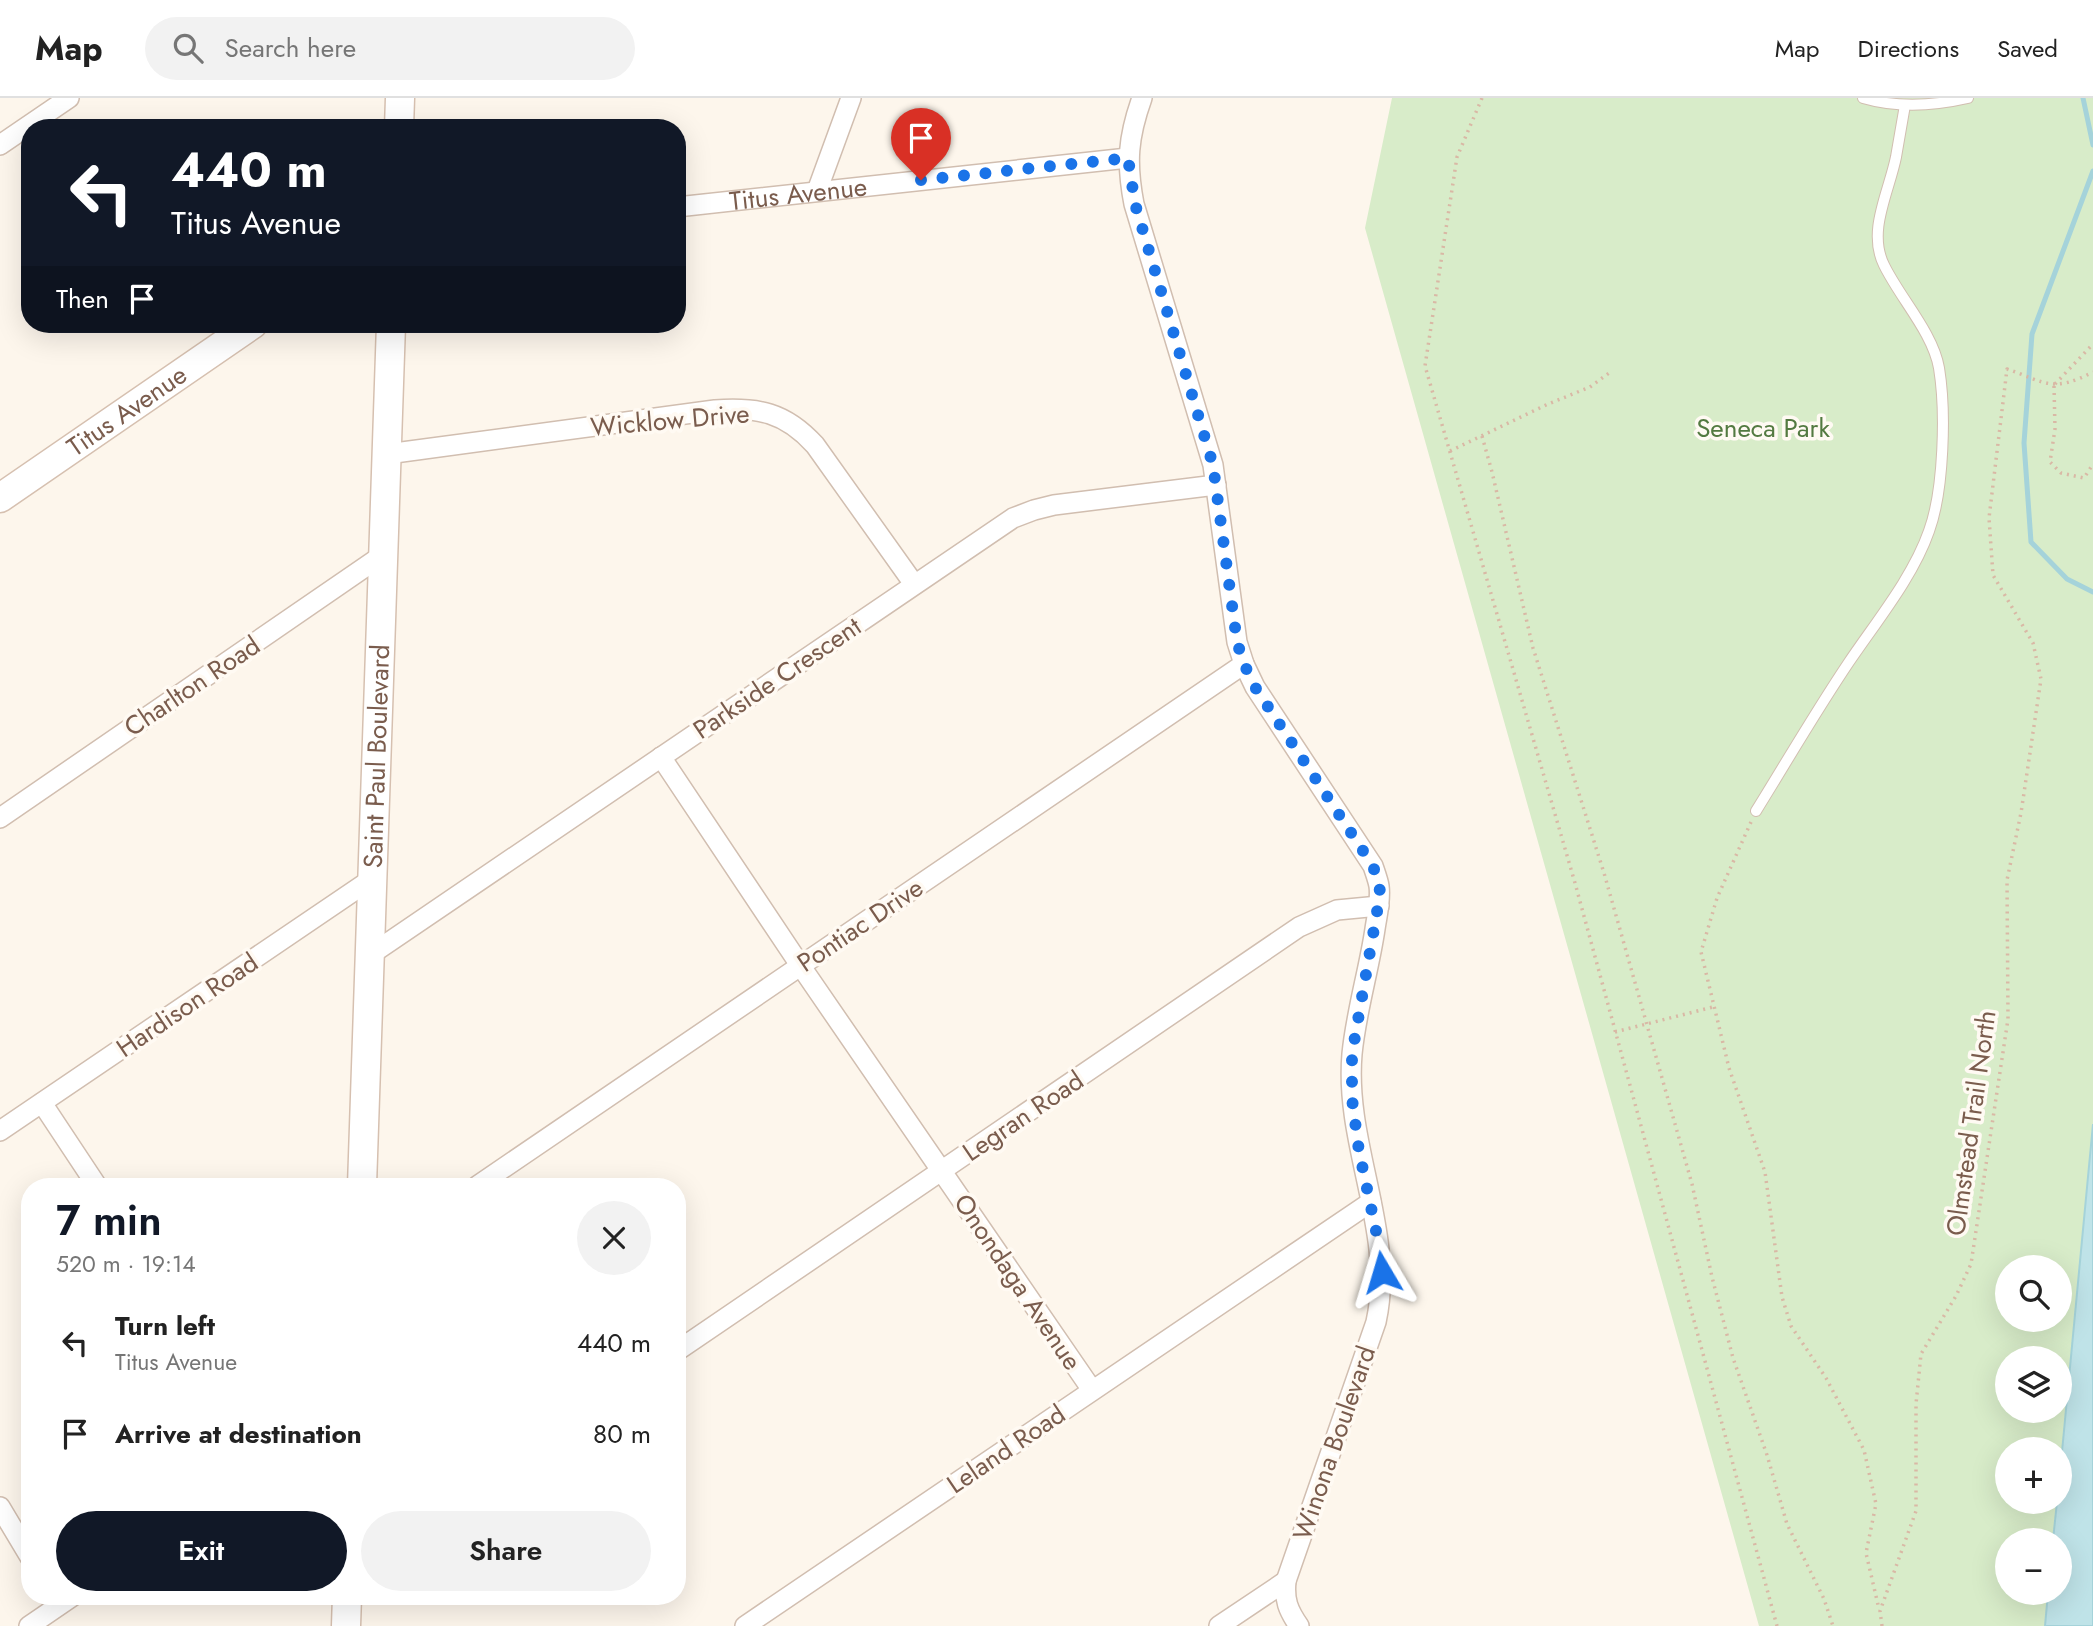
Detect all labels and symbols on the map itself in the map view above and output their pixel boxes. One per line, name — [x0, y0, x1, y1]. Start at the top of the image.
pin — [891, 108, 951, 180]
street label: Titus Avenue — [728, 167, 869, 220]
street label: Titus Avenue — [59, 356, 195, 466]
street label: Wicklow Drive — [589, 394, 751, 446]
park label: Seneca Park — [1696, 409, 1830, 447]
street label: Parkside Crescent — [685, 607, 869, 748]
street label: Charlton Road — [116, 626, 268, 746]
street label: Saint Paul Boulevard — [354, 644, 399, 869]
street label: Pontiac Drive — [789, 869, 931, 981]
street label: Hardison Road — [108, 943, 266, 1067]
street label: Olmstead Trail North — [1936, 1008, 2006, 1238]
street label: Legran Road — [955, 1061, 1091, 1171]
street label: Onondaga Avenue — [945, 1186, 1091, 1378]
position arrow — [1345, 1235, 1419, 1309]
street label: Winona Boulevard — [1283, 1341, 1385, 1545]
street label: Leland Road — [939, 1395, 1073, 1503]

